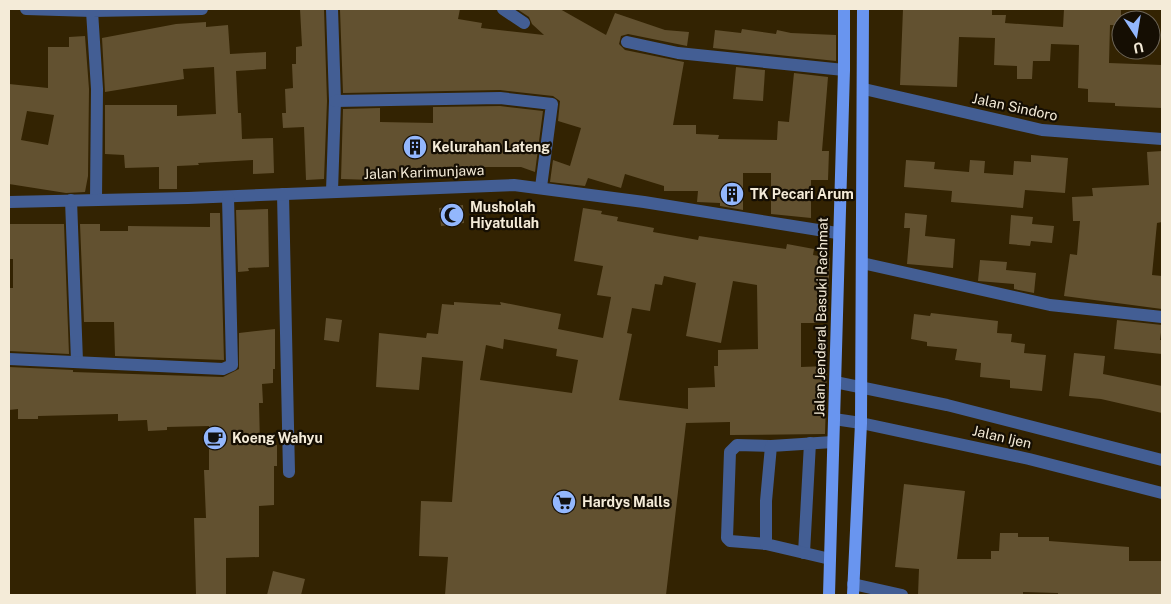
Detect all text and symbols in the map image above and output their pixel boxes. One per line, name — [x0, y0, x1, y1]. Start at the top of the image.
north arrow — [1111, 10, 1161, 60]
text: U — [1132, 39, 1145, 57]
street label: Jalan Sindoro — [971, 90, 1059, 124]
building icon: Kelurahan Lateng — [402, 134, 428, 160]
place label: Kelurahan Lateng — [432, 139, 550, 155]
street label: Jalan Karimunjawa — [363, 162, 485, 182]
building icon: TK Pecari Arum — [719, 181, 745, 207]
place label: TK Pecari Arum — [750, 186, 854, 202]
place label: Musholah Hiyatullah — [470, 199, 539, 231]
mosque icon: Musholah Hiyatullah — [439, 202, 465, 228]
street label: Jalan Jenderal Basuki Rachmat — [811, 217, 831, 417]
street label: Jalan Ijen — [971, 422, 1033, 452]
cafe icon: Koeng Wahyu — [202, 425, 228, 451]
place label: Koeng Wahyu — [232, 430, 323, 446]
supermarket icon: Hardys Malls — [551, 489, 577, 515]
place label: Hardys Malls — [582, 494, 670, 510]

